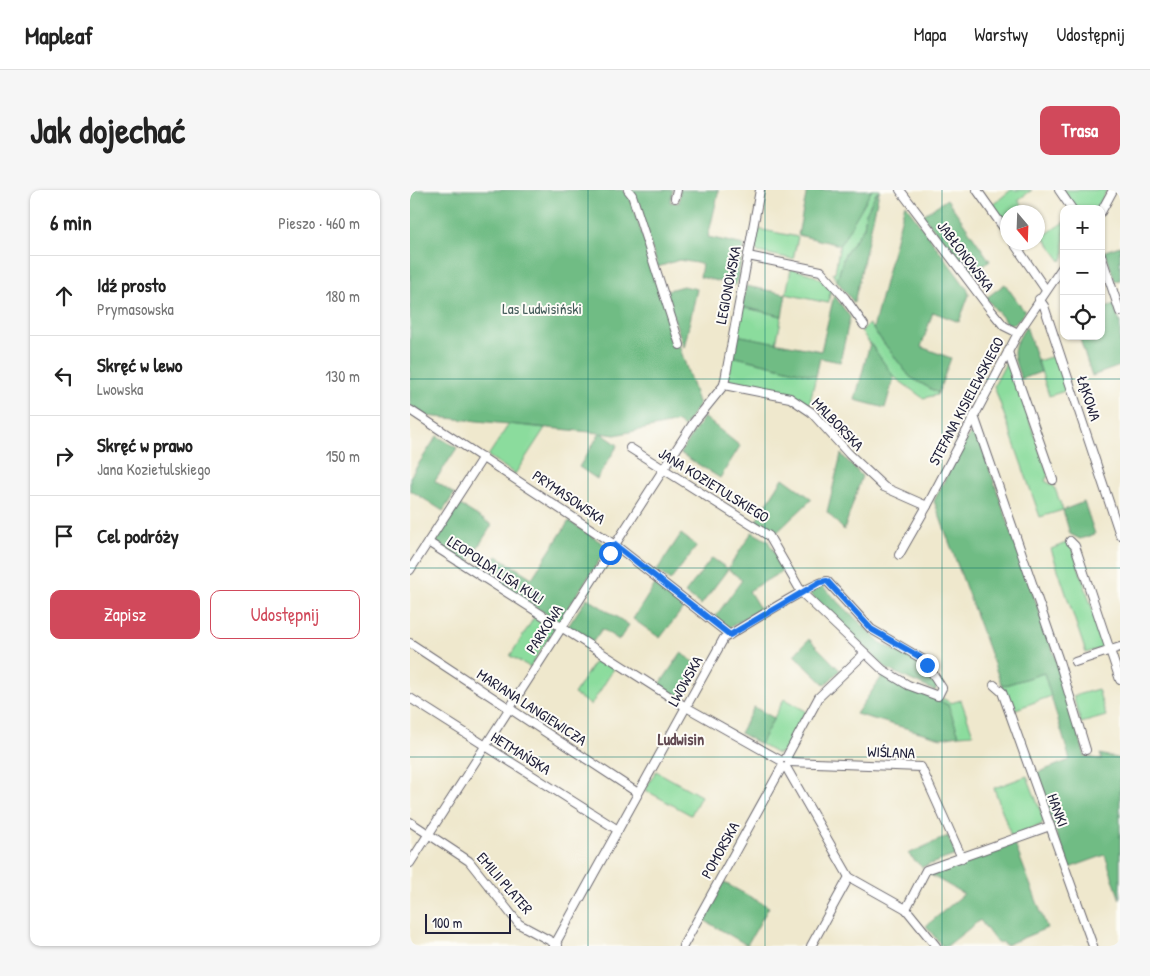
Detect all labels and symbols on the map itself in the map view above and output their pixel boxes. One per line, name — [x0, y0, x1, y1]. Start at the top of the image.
north arrow — [1000, 205, 1045, 250]
street label: JABŁONOWSKA — [933, 216, 1000, 296]
street label: LEGIONOWSKA — [710, 244, 746, 326]
park label: Las Ludwisiński — [502, 298, 582, 319]
street label: STEFANA KISIELEWSKIEGO — [923, 333, 1009, 469]
street label: ŁĄKOWA — [1072, 372, 1106, 424]
street label: MALBORSKA — [807, 393, 869, 456]
street label: JANA KOZIETULSKIEGO — [655, 442, 773, 528]
street label: PRYMASOWSKA — [529, 465, 610, 529]
street label: LEOPOLDA LISA KULI — [444, 531, 548, 609]
route start — [599, 542, 622, 565]
street label: PARKOWA — [520, 600, 568, 657]
street label: LWOWSKA — [663, 652, 708, 710]
route end — [916, 654, 939, 677]
street label: MARIANA LANGIEWICZA — [473, 664, 591, 751]
street label: HETMAŃSKA — [487, 726, 556, 780]
district label: Ludwisin — [658, 728, 704, 750]
street label: WIŚLANA — [867, 741, 916, 763]
street label: HANKI — [1042, 791, 1074, 829]
street label: POMORSKA — [696, 817, 744, 882]
street label: EMILII PLATER — [472, 848, 538, 919]
scale bar — [425, 911, 511, 934]

